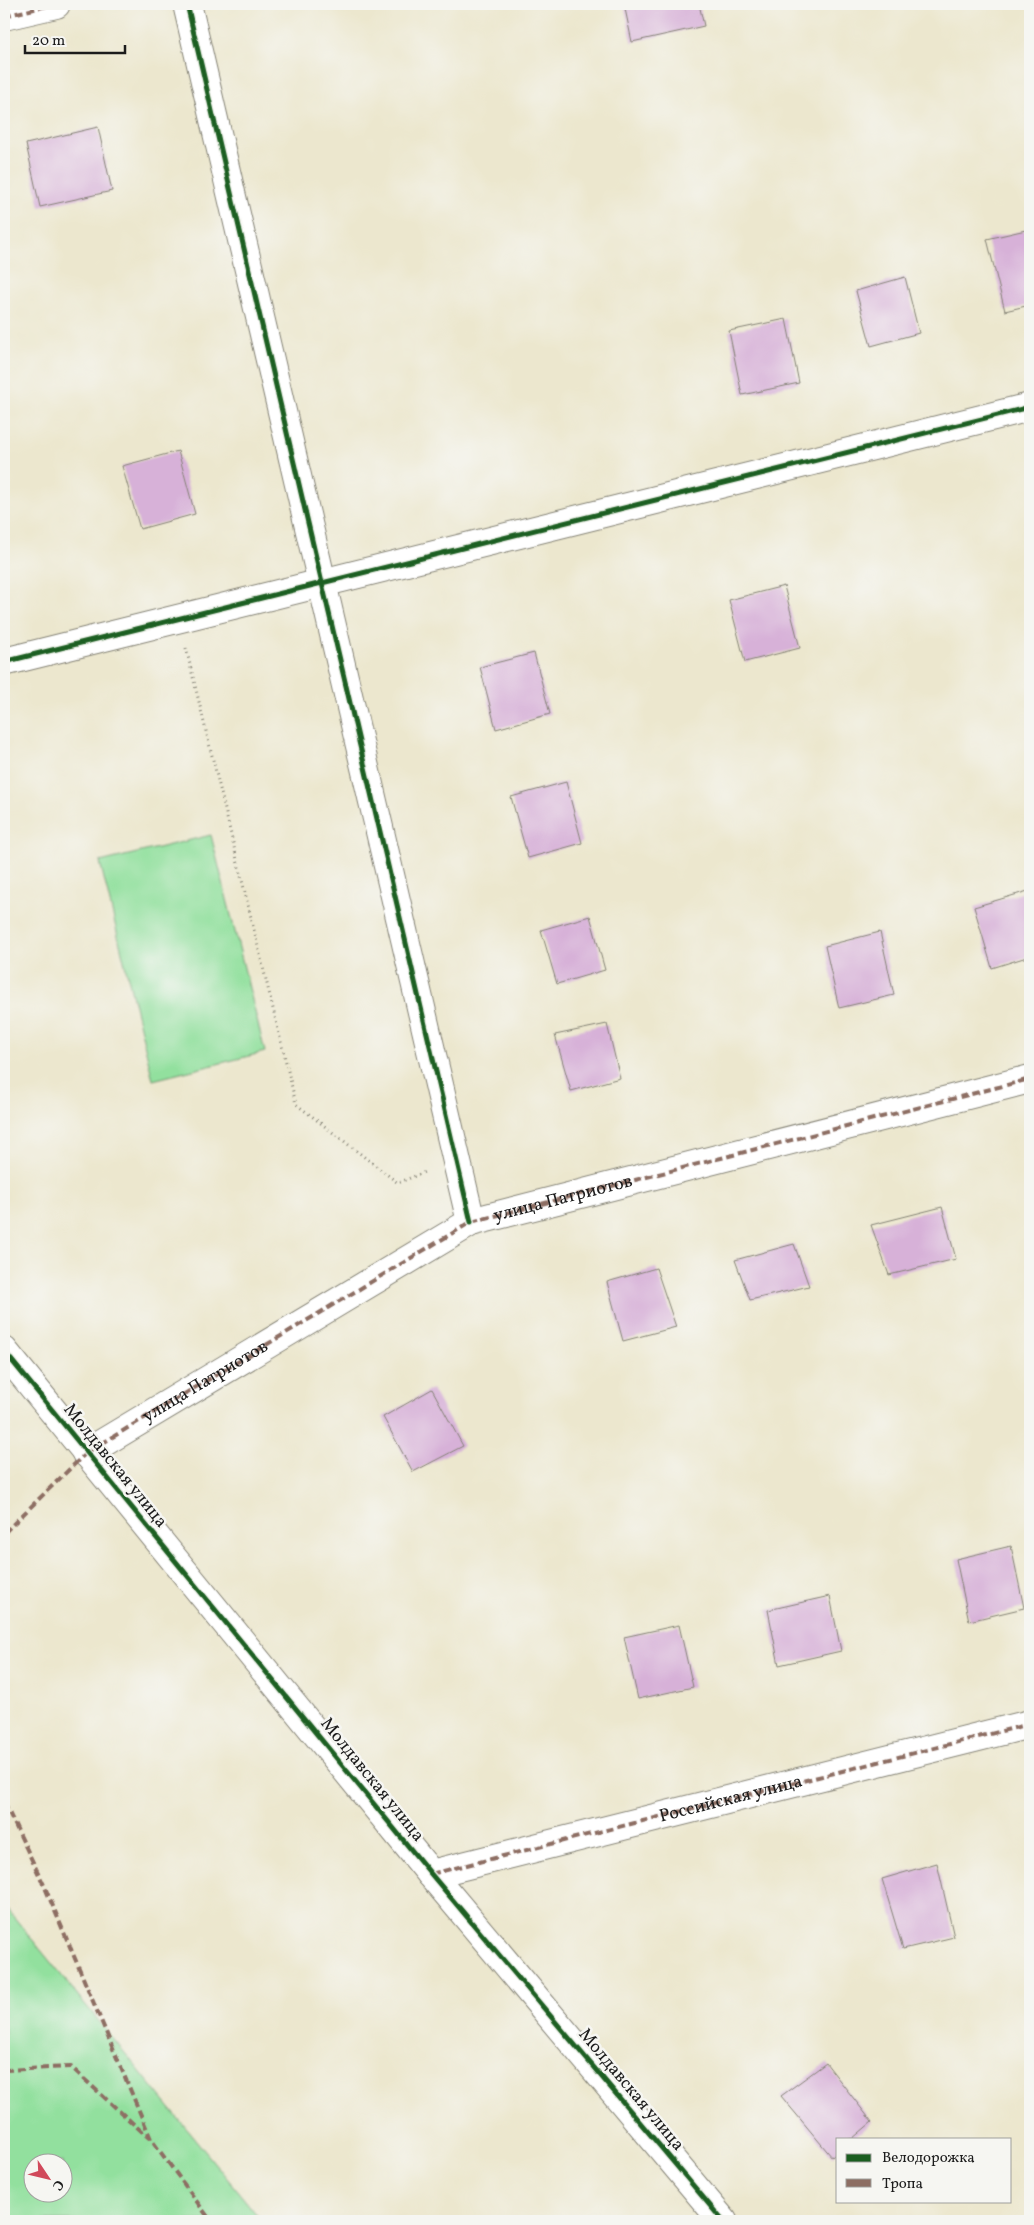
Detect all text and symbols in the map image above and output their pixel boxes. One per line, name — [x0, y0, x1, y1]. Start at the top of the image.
scale bar — [25, 22, 125, 54]
text: 20 m — [32, 31, 65, 52]
street label: улица Патриотов — [491, 1169, 635, 1228]
street label: улица Патриотов — [138, 1334, 273, 1429]
street label: Молдавская улица — [57, 1399, 173, 1533]
street label: Молдавская улица — [314, 1713, 430, 1847]
street label: Российская улица — [656, 1769, 805, 1829]
street label: Молдавская улица — [572, 2023, 690, 2157]
legend — [836, 2138, 1012, 2202]
text: Велодорожка — [882, 2148, 975, 2169]
north arrow — [22, 2152, 72, 2202]
text: Тропа — [882, 2174, 923, 2195]
text: С — [47, 2175, 68, 2194]

